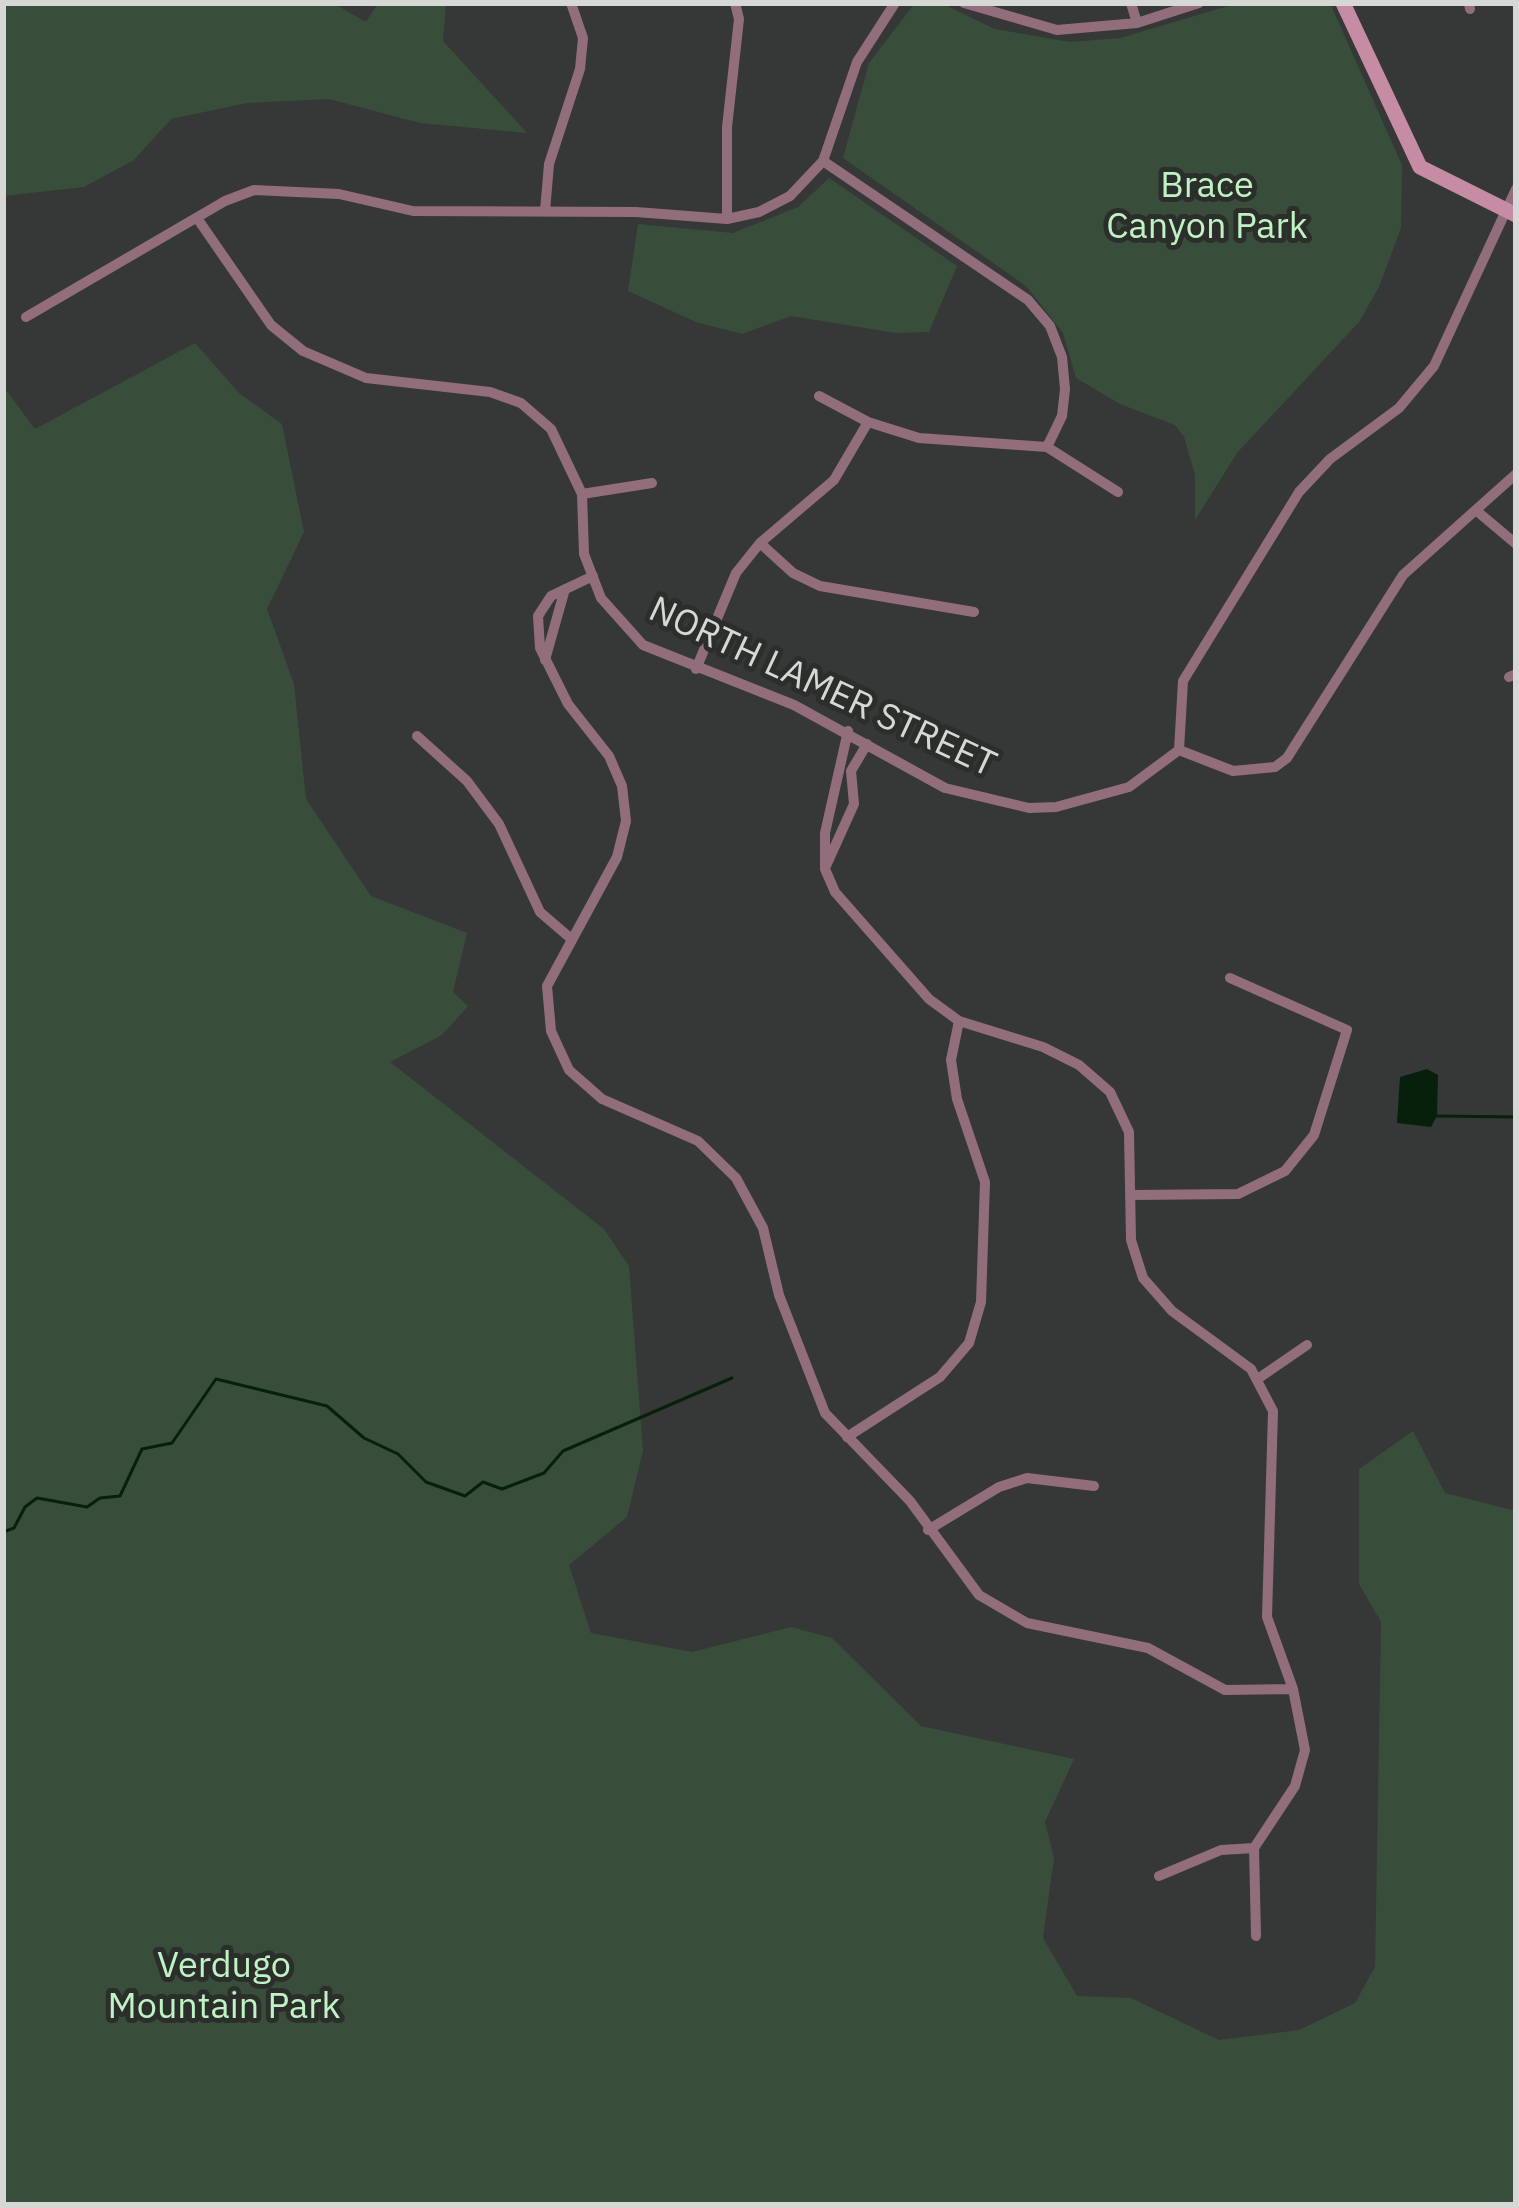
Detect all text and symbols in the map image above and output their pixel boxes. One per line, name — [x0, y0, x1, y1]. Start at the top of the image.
park label: Brace Canyon Park — [1106, 165, 1308, 250]
street label: NORTH LAMER STREET — [642, 589, 1002, 787]
park label: Verdugo Mountain Park — [108, 1945, 340, 2030]

